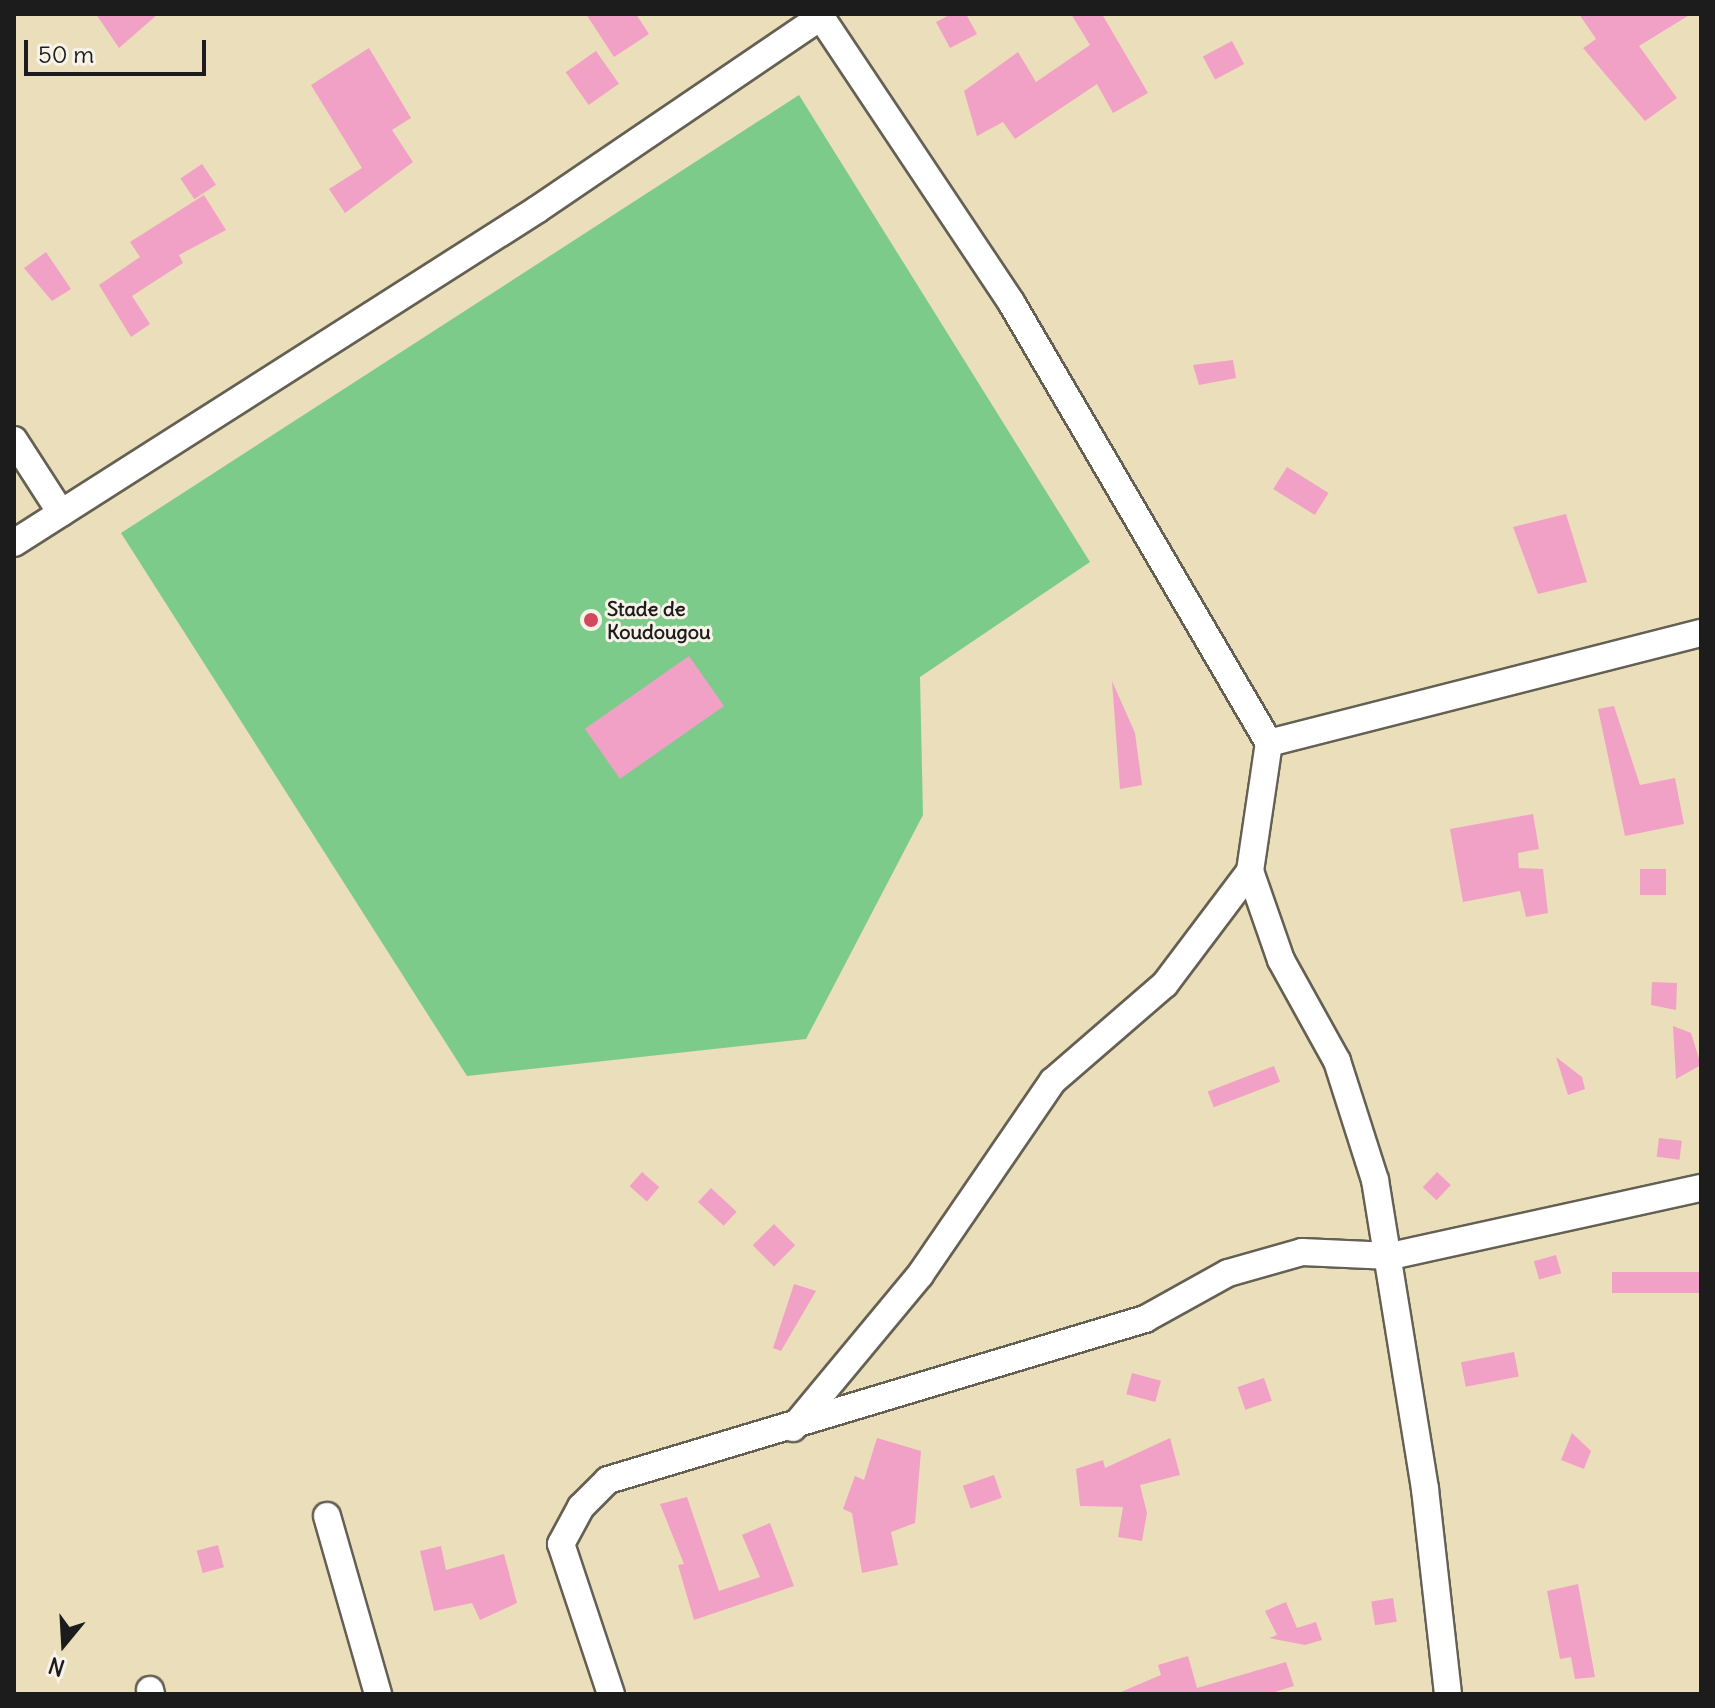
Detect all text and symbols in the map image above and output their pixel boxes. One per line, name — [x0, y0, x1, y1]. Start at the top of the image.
scale bar — [28, 24, 210, 74]
text: 50 m — [38, 39, 94, 69]
place label: Stade de Koudougou — [607, 596, 711, 643]
marker: Stade de Koudougou — [582, 611, 600, 629]
north arrow — [24, 1604, 104, 1684]
text: N — [45, 1651, 68, 1682]

